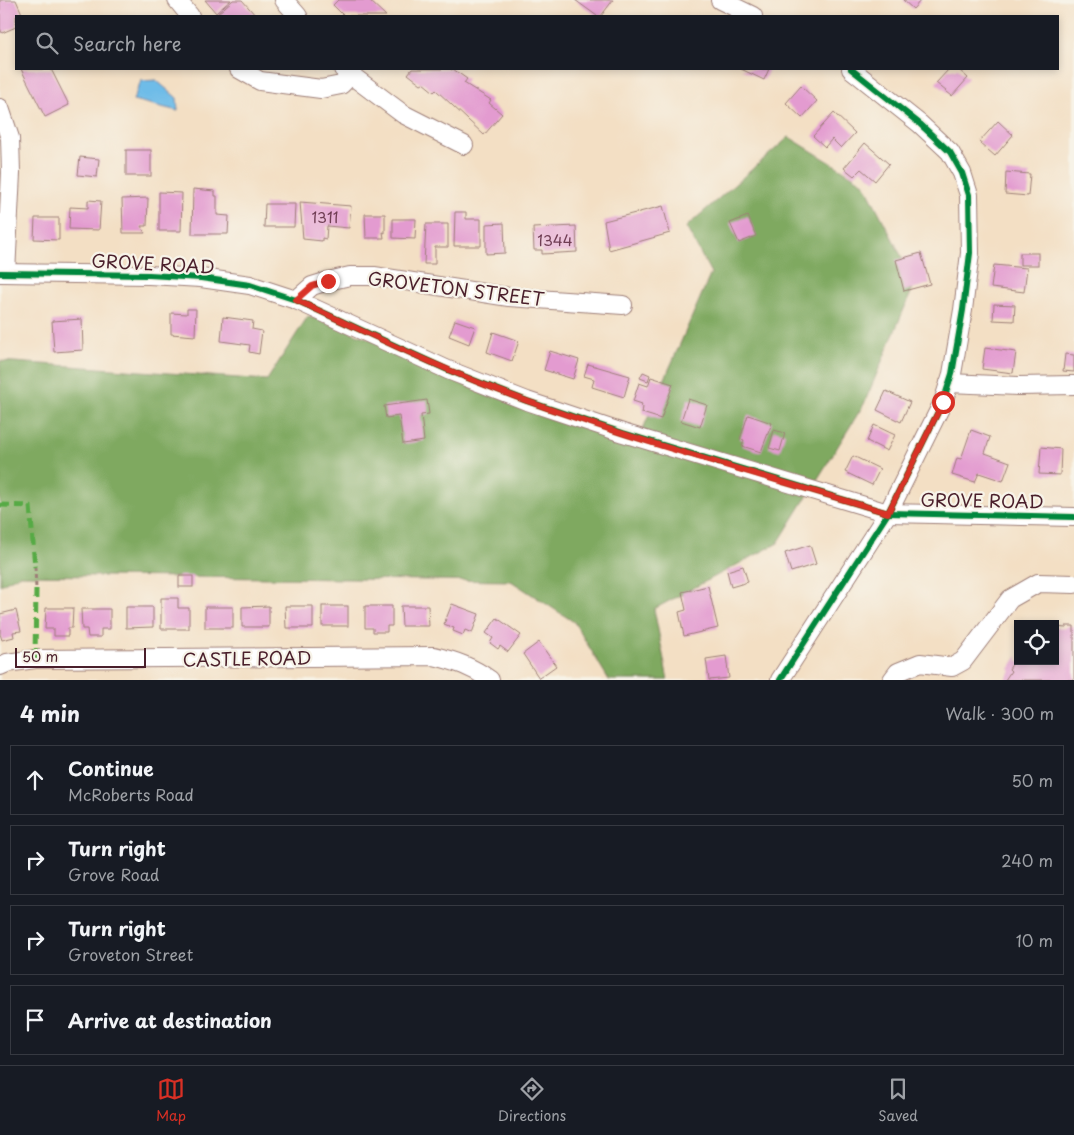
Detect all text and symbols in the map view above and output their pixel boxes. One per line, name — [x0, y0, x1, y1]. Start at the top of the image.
search box — [15, 15, 1059, 70]
icon: search — [33, 29, 61, 57]
text: Search here — [73, 29, 182, 57]
house number: 1311 — [311, 205, 339, 228]
house number: 1344 — [537, 228, 573, 251]
street label: GROVE ROAD — [91, 246, 215, 280]
street label: GROVETON STREET — [366, 264, 546, 312]
route end — [317, 270, 340, 293]
route start — [932, 391, 955, 414]
street label: GROVE ROAD — [920, 485, 1044, 515]
map controls — [1014, 620, 1059, 665]
button: locate — [1014, 620, 1059, 665]
street label: CASTLE ROAD — [182, 643, 312, 673]
scale bar — [15, 645, 146, 668]
text: 50 m — [22, 646, 58, 667]
text: 4 min — [20, 697, 80, 729]
text: Walk · 300 m — [945, 701, 1054, 725]
text: Continue — [68, 754, 154, 782]
icon: ahead — [21, 766, 49, 794]
text: 50 m — [1012, 768, 1053, 792]
text: McRoberts Road — [68, 782, 194, 806]
text: Turn right — [68, 834, 166, 862]
icon: right — [21, 846, 49, 874]
text: 240 m — [1001, 848, 1053, 872]
text: Grove Road — [68, 862, 159, 886]
text: Turn right — [68, 914, 166, 942]
icon: right — [21, 926, 49, 954]
text: 10 m — [1016, 928, 1053, 952]
text: Groveton Street — [68, 942, 193, 966]
icon: arrive — [21, 1006, 49, 1034]
text: Arrive at destination — [68, 1006, 272, 1034]
tab: Map — [156, 1075, 186, 1126]
tab: Directions — [498, 1075, 566, 1126]
tab: Saved — [878, 1075, 918, 1126]

